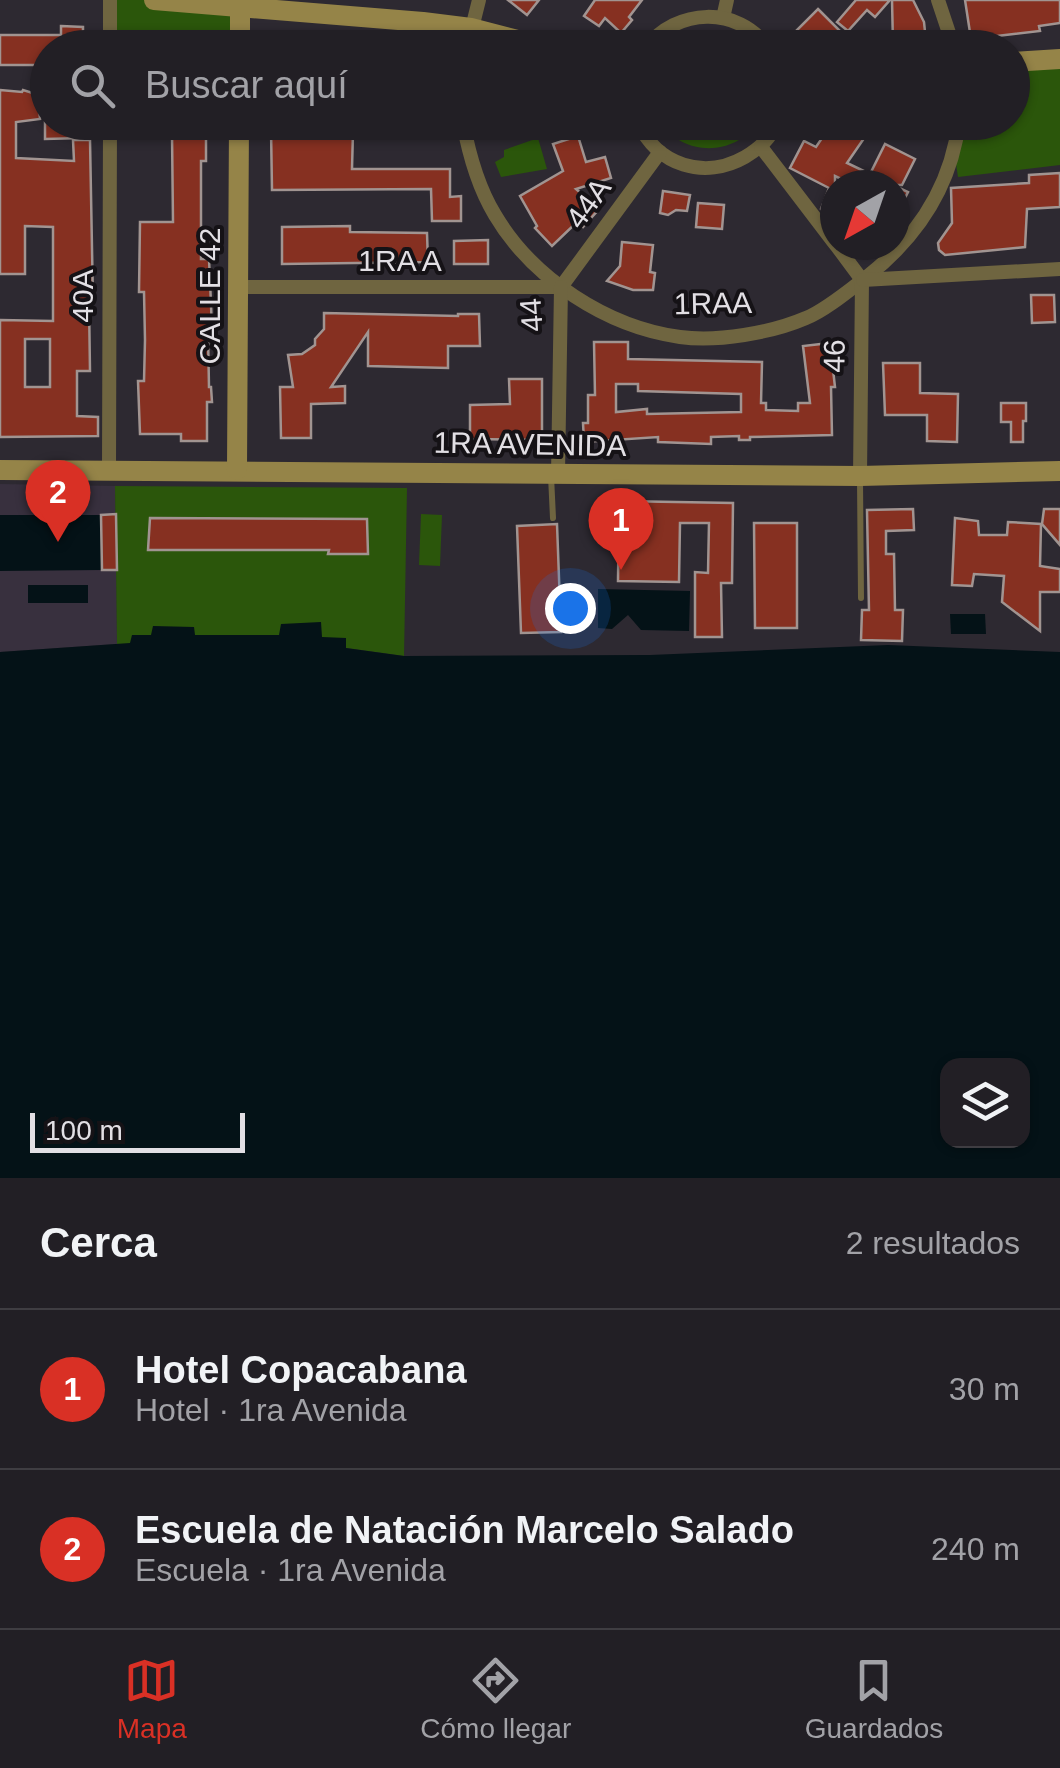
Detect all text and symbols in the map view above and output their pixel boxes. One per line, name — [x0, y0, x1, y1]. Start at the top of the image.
search box — [30, 30, 1030, 140]
icon: search — [65, 58, 120, 113]
text: Buscar aquí — [145, 64, 348, 106]
north arrow — [820, 170, 910, 260]
street label: 44A — [559, 172, 617, 234]
street label: CALLE 42 — [193, 228, 226, 364]
street label: 1RA A — [358, 244, 442, 277]
street label: 40A — [66, 269, 99, 323]
street label: 1RAA — [674, 286, 752, 320]
street label: 44 — [513, 297, 549, 333]
street label: 46 — [817, 339, 851, 373]
street label: 1RA AVENIDA — [433, 426, 627, 462]
pin: 2 — [26, 460, 90, 542]
pin: 1 — [588, 488, 654, 570]
your location — [545, 583, 596, 634]
map controls — [940, 1058, 1030, 1148]
button: layers — [940, 1058, 1030, 1148]
scale bar — [30, 1108, 245, 1152]
text: 100 m — [45, 1115, 123, 1146]
text: Cerca — [40, 1219, 157, 1266]
text: 2 resultados — [846, 1225, 1020, 1261]
text: Hotel Copacabana — [135, 1349, 467, 1391]
text: 1 — [64, 1371, 81, 1407]
text: 30 m — [949, 1371, 1020, 1407]
text: Hotel · 1ra Avenida — [135, 1392, 407, 1428]
text: Escuela de Natación Marcelo Salado — [135, 1509, 794, 1551]
text: 2 — [64, 1531, 81, 1567]
text: 240 m — [931, 1531, 1020, 1567]
text: Escuela · 1ra Avenida — [135, 1552, 446, 1588]
tab: Mapa — [117, 1653, 187, 1745]
tab: Cómo llegar — [420, 1653, 571, 1745]
tab: Guardados — [805, 1653, 943, 1745]

